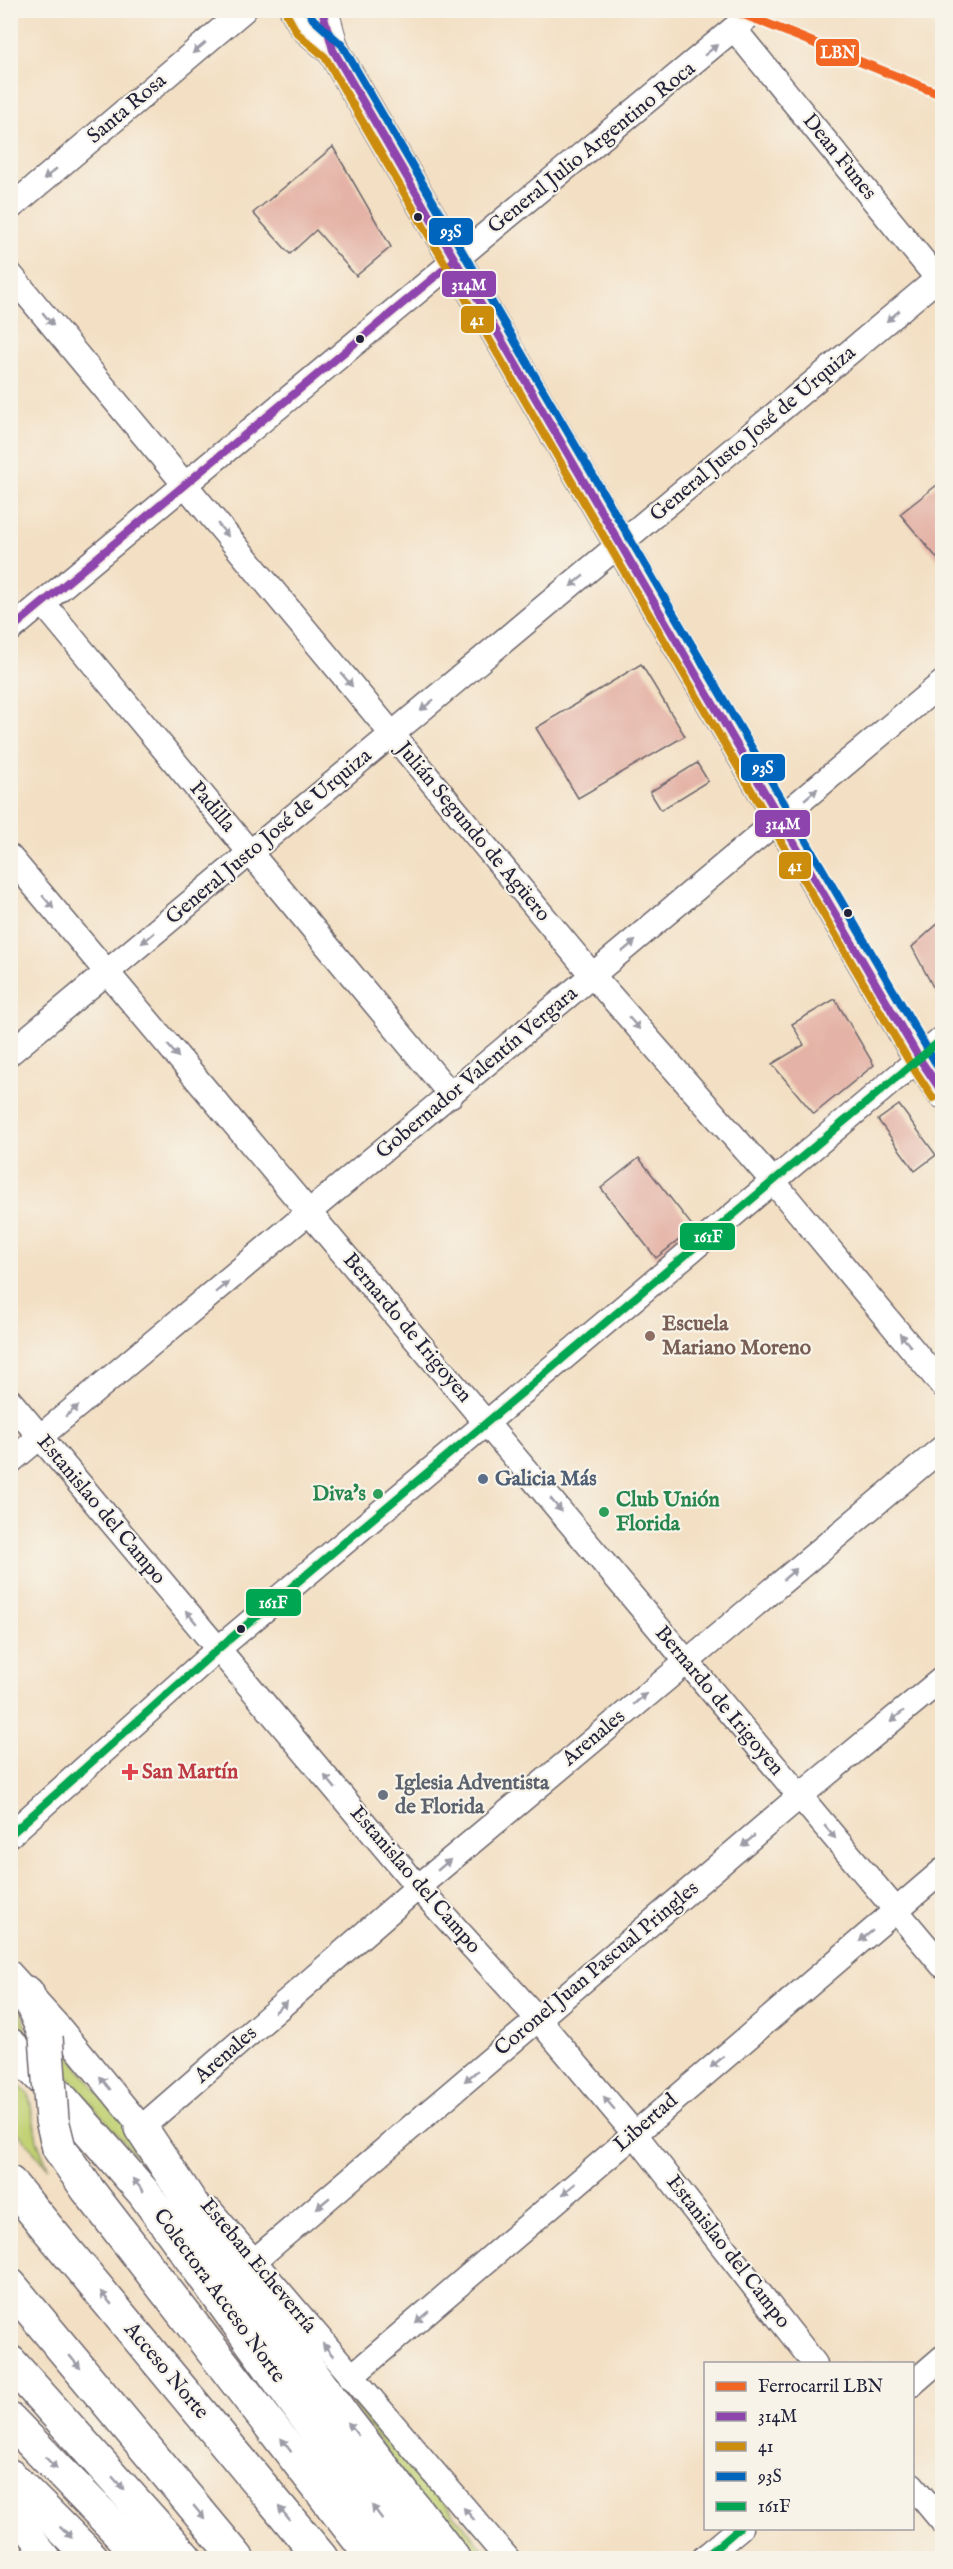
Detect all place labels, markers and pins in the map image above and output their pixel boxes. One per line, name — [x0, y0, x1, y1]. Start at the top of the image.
unlabelled marker — [412, 211, 424, 223]
unlabelled marker — [354, 333, 366, 345]
unlabelled marker — [842, 907, 854, 919]
place label: Escuela Mariano Moreno — [662, 1311, 812, 1362]
marker: Escuela Mariano Moreno — [643, 1329, 657, 1343]
place label: Galicia Más — [495, 1466, 597, 1493]
marker: Galicia Más — [476, 1472, 490, 1486]
place label: Diva's — [312, 1481, 366, 1508]
marker: Diva's — [371, 1487, 385, 1501]
place label: Club Unión Florida — [616, 1487, 720, 1538]
marker: Club Unión Florida — [597, 1505, 611, 1519]
unlabelled marker — [235, 1623, 247, 1635]
place label: San Martín — [142, 1759, 238, 1786]
marker: San Martín — [123, 1765, 137, 1779]
place label: Iglesia Adventista de Florida — [395, 1770, 550, 1821]
marker: Iglesia Adventista de Florida — [376, 1788, 390, 1802]

